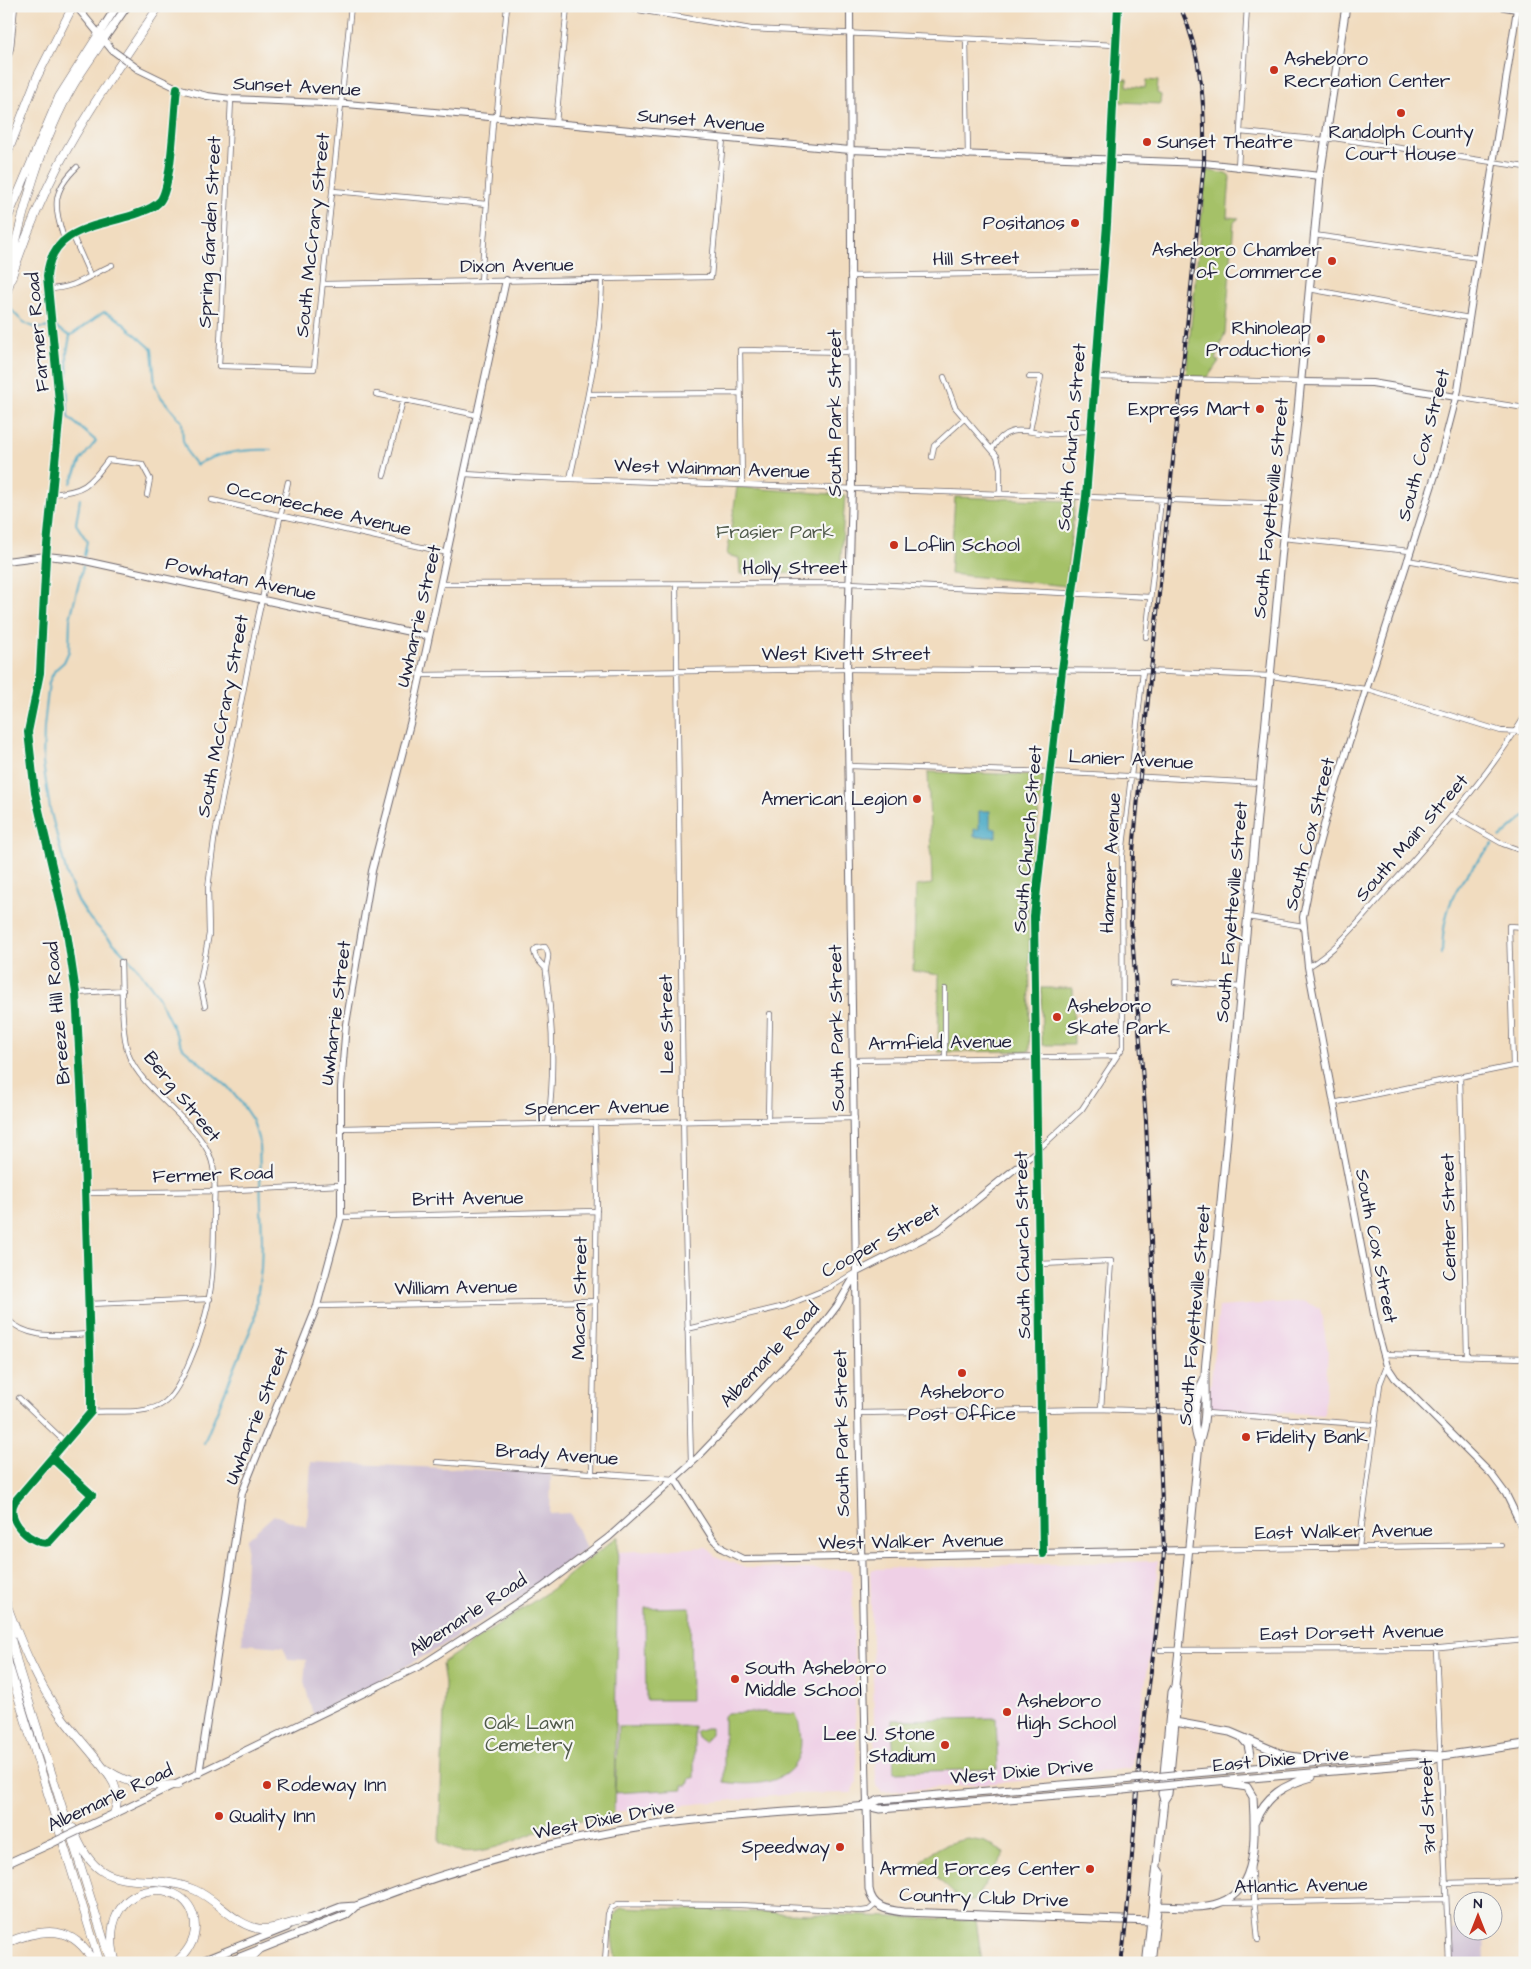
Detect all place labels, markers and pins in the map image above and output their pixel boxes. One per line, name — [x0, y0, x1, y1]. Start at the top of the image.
place label: Asheboro Recreation Center — [1284, 46, 1451, 95]
marker: Asheboro Recreation Center — [1268, 64, 1280, 76]
marker: Randolph County Court House — [1395, 107, 1407, 119]
place label: Randolph County Court House — [1328, 119, 1474, 168]
place label: Sunset Theatre — [1157, 129, 1293, 156]
marker: Sunset Theatre — [1141, 136, 1153, 148]
place label: Positanos — [983, 210, 1065, 237]
marker: Positanos — [1069, 217, 1081, 229]
place label: Asheboro Chamber of Commerce — [1152, 237, 1323, 286]
marker: Asheboro Chamber of Commerce — [1326, 255, 1338, 267]
place label: Rhinoleap Productions — [1206, 315, 1311, 364]
marker: Rhinoleap Productions — [1315, 333, 1327, 345]
place label: Express Mart — [1128, 396, 1250, 423]
marker: Express Mart — [1254, 403, 1266, 415]
place label: Loflin School — [904, 532, 1020, 559]
marker: Loflin School — [888, 539, 900, 551]
place label: American Legion — [761, 786, 907, 814]
marker: American Legion — [911, 793, 923, 805]
place label: Asheboro Skate Park — [1067, 993, 1170, 1042]
marker: Asheboro Skate Park — [1051, 1011, 1063, 1023]
marker: Asheboro Post Office — [956, 1367, 968, 1379]
place label: Asheboro Post Office — [908, 1379, 1016, 1428]
place label: Fidelity Bank — [1256, 1424, 1368, 1452]
marker: Fidelity Bank — [1240, 1431, 1252, 1443]
place label: South Asheboro Middle School — [745, 1655, 886, 1704]
marker: South Asheboro Middle School — [729, 1673, 741, 1685]
place label: Asheboro High School — [1017, 1688, 1116, 1738]
marker: Asheboro High School — [1001, 1706, 1013, 1718]
place label: Lee J. Stone Stadium — [823, 1721, 935, 1770]
marker: Lee J. Stone Stadium — [939, 1739, 951, 1751]
place label: Rodeway Inn — [277, 1772, 386, 1800]
marker: Rodeway Inn — [261, 1779, 273, 1791]
place label: Quality Inn — [229, 1803, 315, 1831]
marker: Quality Inn — [213, 1810, 225, 1822]
place label: Speedway — [741, 1834, 831, 1862]
marker: Speedway — [834, 1841, 846, 1853]
place label: Armed Forces Center — [879, 1856, 1081, 1883]
marker: Armed Forces Center — [1084, 1863, 1096, 1875]

